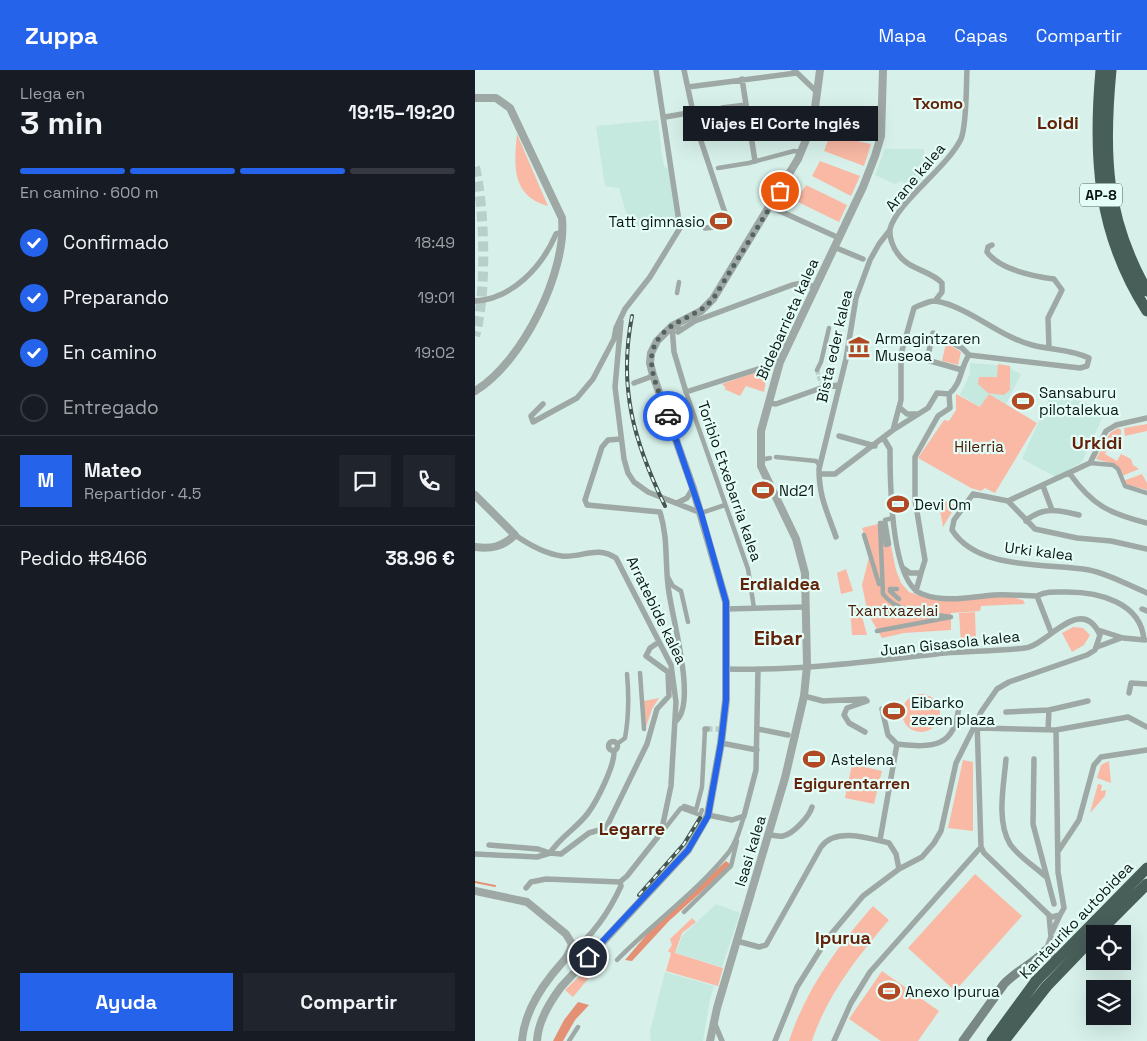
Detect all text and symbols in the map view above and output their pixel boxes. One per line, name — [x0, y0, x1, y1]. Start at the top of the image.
text: Zuppa — [25, 20, 98, 51]
text: Mapa — [878, 24, 926, 47]
text: Capas — [954, 24, 1008, 47]
text: Compartir — [1036, 24, 1122, 47]
text: Llega en — [20, 83, 85, 104]
district label: Txomo — [913, 93, 963, 114]
text: 19:15–19:20 — [348, 100, 455, 125]
text: 3 min — [20, 103, 103, 143]
callout: Viajes El Corte Inglés — [683, 106, 877, 141]
district label: Loidi — [1037, 111, 1079, 134]
text: Viajes El Corte Inglés — [701, 113, 860, 134]
street label: Arane kalea — [881, 139, 949, 215]
pin — [759, 170, 801, 212]
icon: bag — [766, 177, 794, 205]
text: En camino · 600 m — [20, 182, 158, 203]
road number: AP-8 — [1080, 184, 1122, 206]
sports icon: Tatt gimnasio — [708, 208, 734, 234]
place label: Tatt gimnasio — [608, 212, 705, 231]
icon: check — [20, 229, 48, 257]
text: Confirmado — [63, 230, 169, 255]
text: 18:49 — [415, 232, 455, 253]
street label: Bidebarrieta kalea — [752, 255, 822, 383]
icon: check — [20, 284, 48, 312]
text: Preparando — [63, 285, 169, 310]
text: 19:01 — [418, 287, 455, 308]
street label: Bista eder kalea — [812, 287, 856, 404]
place label: Armagintzaren Museoa — [875, 329, 980, 365]
museum icon: Armagintzaren Museoa — [846, 334, 872, 360]
icon: check — [20, 339, 48, 367]
text: En camino — [63, 340, 157, 365]
text: 19:02 — [415, 342, 455, 363]
place label: Sansaburu pilotalekua — [1039, 383, 1119, 419]
sports icon: Sansaburu pilotalekua — [1010, 388, 1036, 414]
courier — [643, 391, 693, 441]
text: Entregado — [63, 395, 159, 420]
street label: Toribio Etxebarria kalea — [694, 398, 767, 564]
icon: car — [654, 402, 682, 430]
district label: Urkidi — [1072, 431, 1122, 454]
park label: Hilerria — [954, 437, 1004, 456]
button: chat — [339, 455, 391, 507]
button: phone — [403, 455, 455, 507]
text: Mateo — [84, 458, 142, 483]
text: M — [38, 468, 54, 493]
sports icon: Nd21 — [750, 477, 776, 503]
place label: Nd21 — [779, 481, 814, 500]
text: Repartidor · 4.5 — [84, 483, 201, 504]
sports icon: Devi Om — [885, 491, 911, 517]
place label: Devi Om — [914, 495, 971, 514]
street label: Urki kalea — [1004, 537, 1075, 565]
text: Pedido #8466 — [20, 546, 147, 571]
text: 38.96 € — [385, 546, 455, 571]
street label: Arratebide kalea — [623, 553, 691, 667]
district label: Erdialdea — [740, 572, 821, 595]
park label: Txantxazelai — [848, 601, 938, 620]
district label: Eibar — [754, 625, 802, 651]
street label: Juan Gisasola kalea — [879, 626, 1021, 660]
place label: Eibarko zezen plaza — [911, 693, 995, 729]
sports icon: Eibarko zezen plaza — [881, 698, 907, 724]
sports icon: Astelena — [801, 746, 827, 772]
place label: Astelena — [831, 750, 894, 769]
district label: Egigurentarren — [794, 773, 910, 794]
street label: Isasi kalea — [730, 813, 770, 889]
district label: Legarre — [599, 817, 665, 840]
street label: Kantauriko autobidea — [1015, 857, 1137, 982]
map controls — [1086, 925, 1131, 1025]
button: locate — [1086, 925, 1131, 970]
district label: Ipurua — [815, 926, 872, 949]
pin — [567, 936, 609, 978]
icon: home — [574, 943, 602, 971]
button: Ayuda — [20, 973, 233, 1031]
button: Compartir — [243, 973, 455, 1031]
sports icon: Anexo Ipurua — [876, 978, 902, 1004]
button: layers — [1086, 980, 1131, 1025]
place label: Anexo Ipurua — [905, 982, 1000, 1001]

